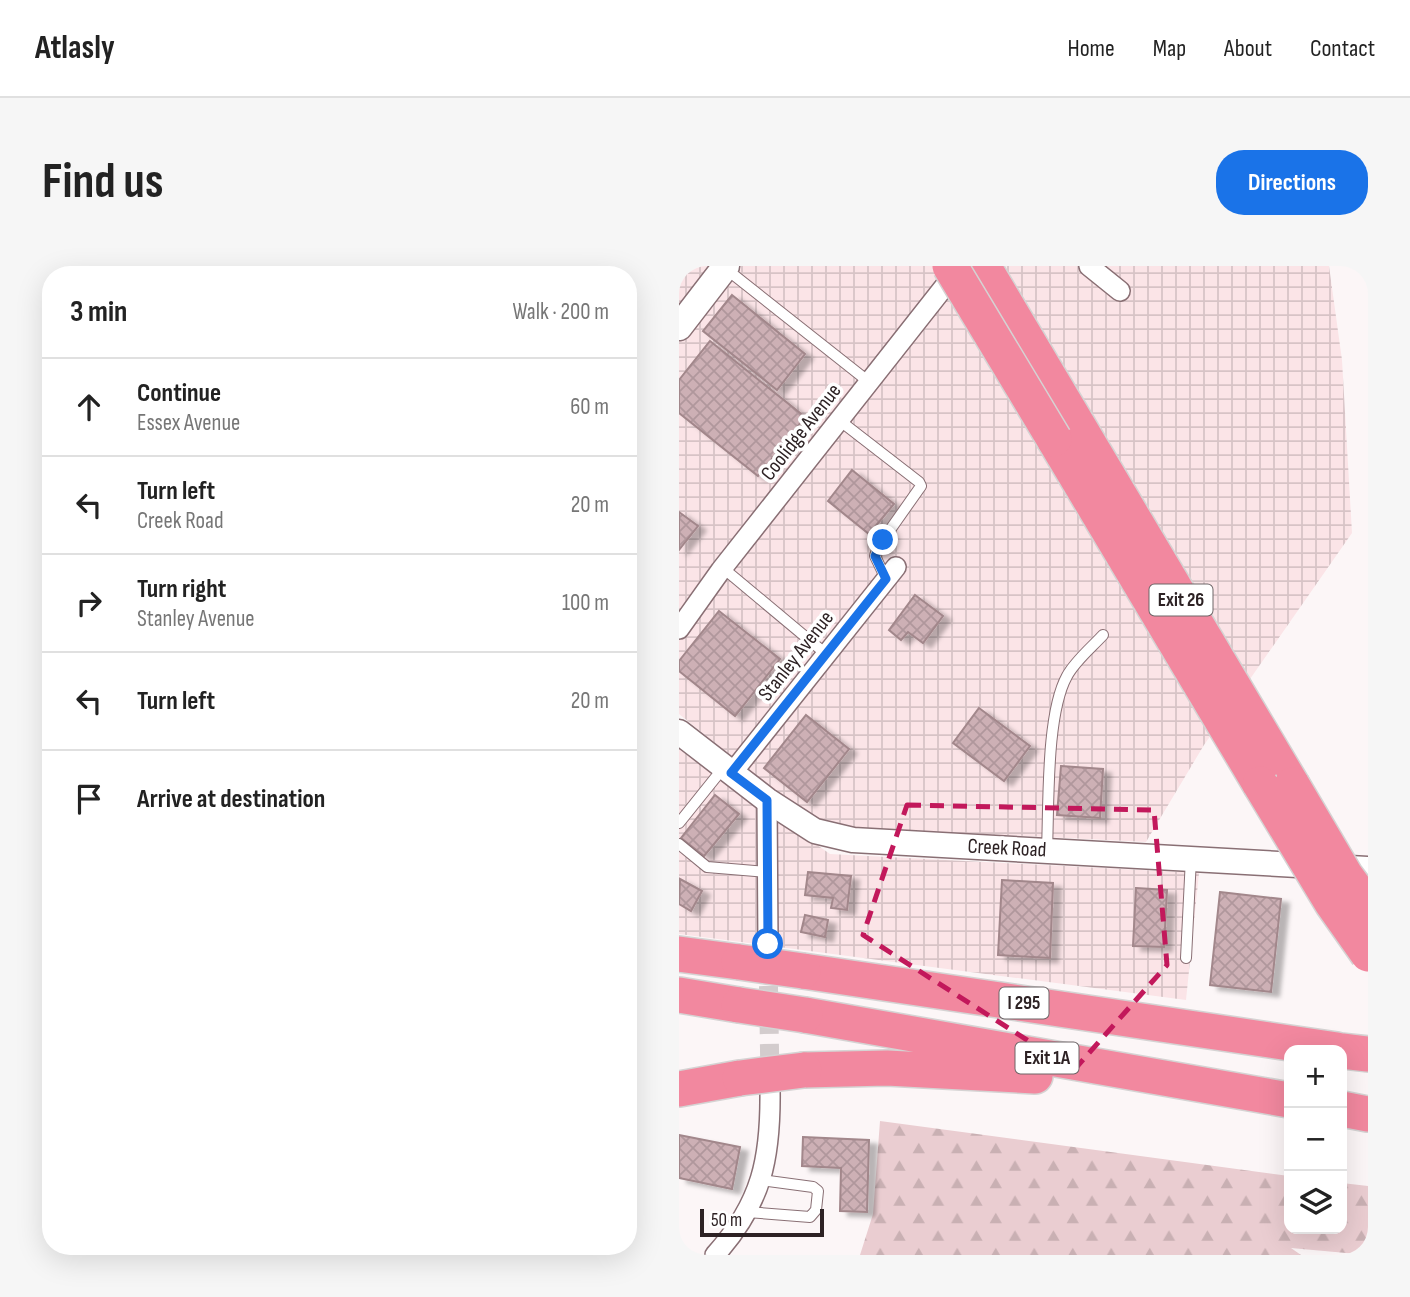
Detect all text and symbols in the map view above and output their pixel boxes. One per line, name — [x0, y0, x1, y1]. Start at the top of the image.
text: Atlasly — [35, 28, 115, 68]
text: Home — [1067, 34, 1115, 63]
text: Map — [1153, 34, 1186, 63]
text: About — [1224, 34, 1272, 63]
text: Contact — [1310, 34, 1375, 63]
button: Directions — [1216, 150, 1368, 215]
text: Find us — [42, 153, 164, 212]
text: 3 min — [70, 294, 127, 330]
text: Walk · 200 m — [512, 298, 609, 326]
text: Continue — [137, 378, 221, 409]
street label: Coolidge Avenue — [755, 379, 847, 485]
icon: ahead — [70, 388, 108, 426]
text: 60 m — [570, 393, 609, 421]
text: Essex Avenue — [137, 409, 240, 437]
text: Turn left — [137, 476, 215, 507]
icon: left — [70, 486, 108, 524]
text: 20 m — [571, 491, 609, 519]
text: Creek Road — [137, 507, 224, 535]
route end — [867, 524, 898, 555]
text: Turn right — [137, 574, 226, 605]
icon: right — [70, 584, 108, 622]
road number: Exit 26 — [1149, 584, 1213, 616]
text: 100 m — [562, 589, 609, 617]
text: Stanley Avenue — [137, 605, 255, 633]
street label: Stanley Avenue — [753, 606, 839, 706]
icon: left — [70, 682, 108, 720]
text: Turn left — [137, 686, 215, 717]
text: 20 m — [571, 687, 609, 715]
icon: arrive — [70, 780, 108, 818]
text: Arrive at destination — [137, 784, 325, 815]
street label: Creek Road — [967, 833, 1047, 863]
route start — [752, 928, 783, 959]
road number: I 295 — [999, 988, 1049, 1018]
road number: Exit 1A — [1015, 1042, 1079, 1073]
map controls — [1284, 1045, 1347, 1234]
button: + — [1284, 1045, 1347, 1108]
button: − — [1284, 1108, 1347, 1171]
button: layers — [1284, 1171, 1347, 1234]
scale bar — [700, 1206, 824, 1238]
text: 50 m — [711, 1209, 742, 1232]

